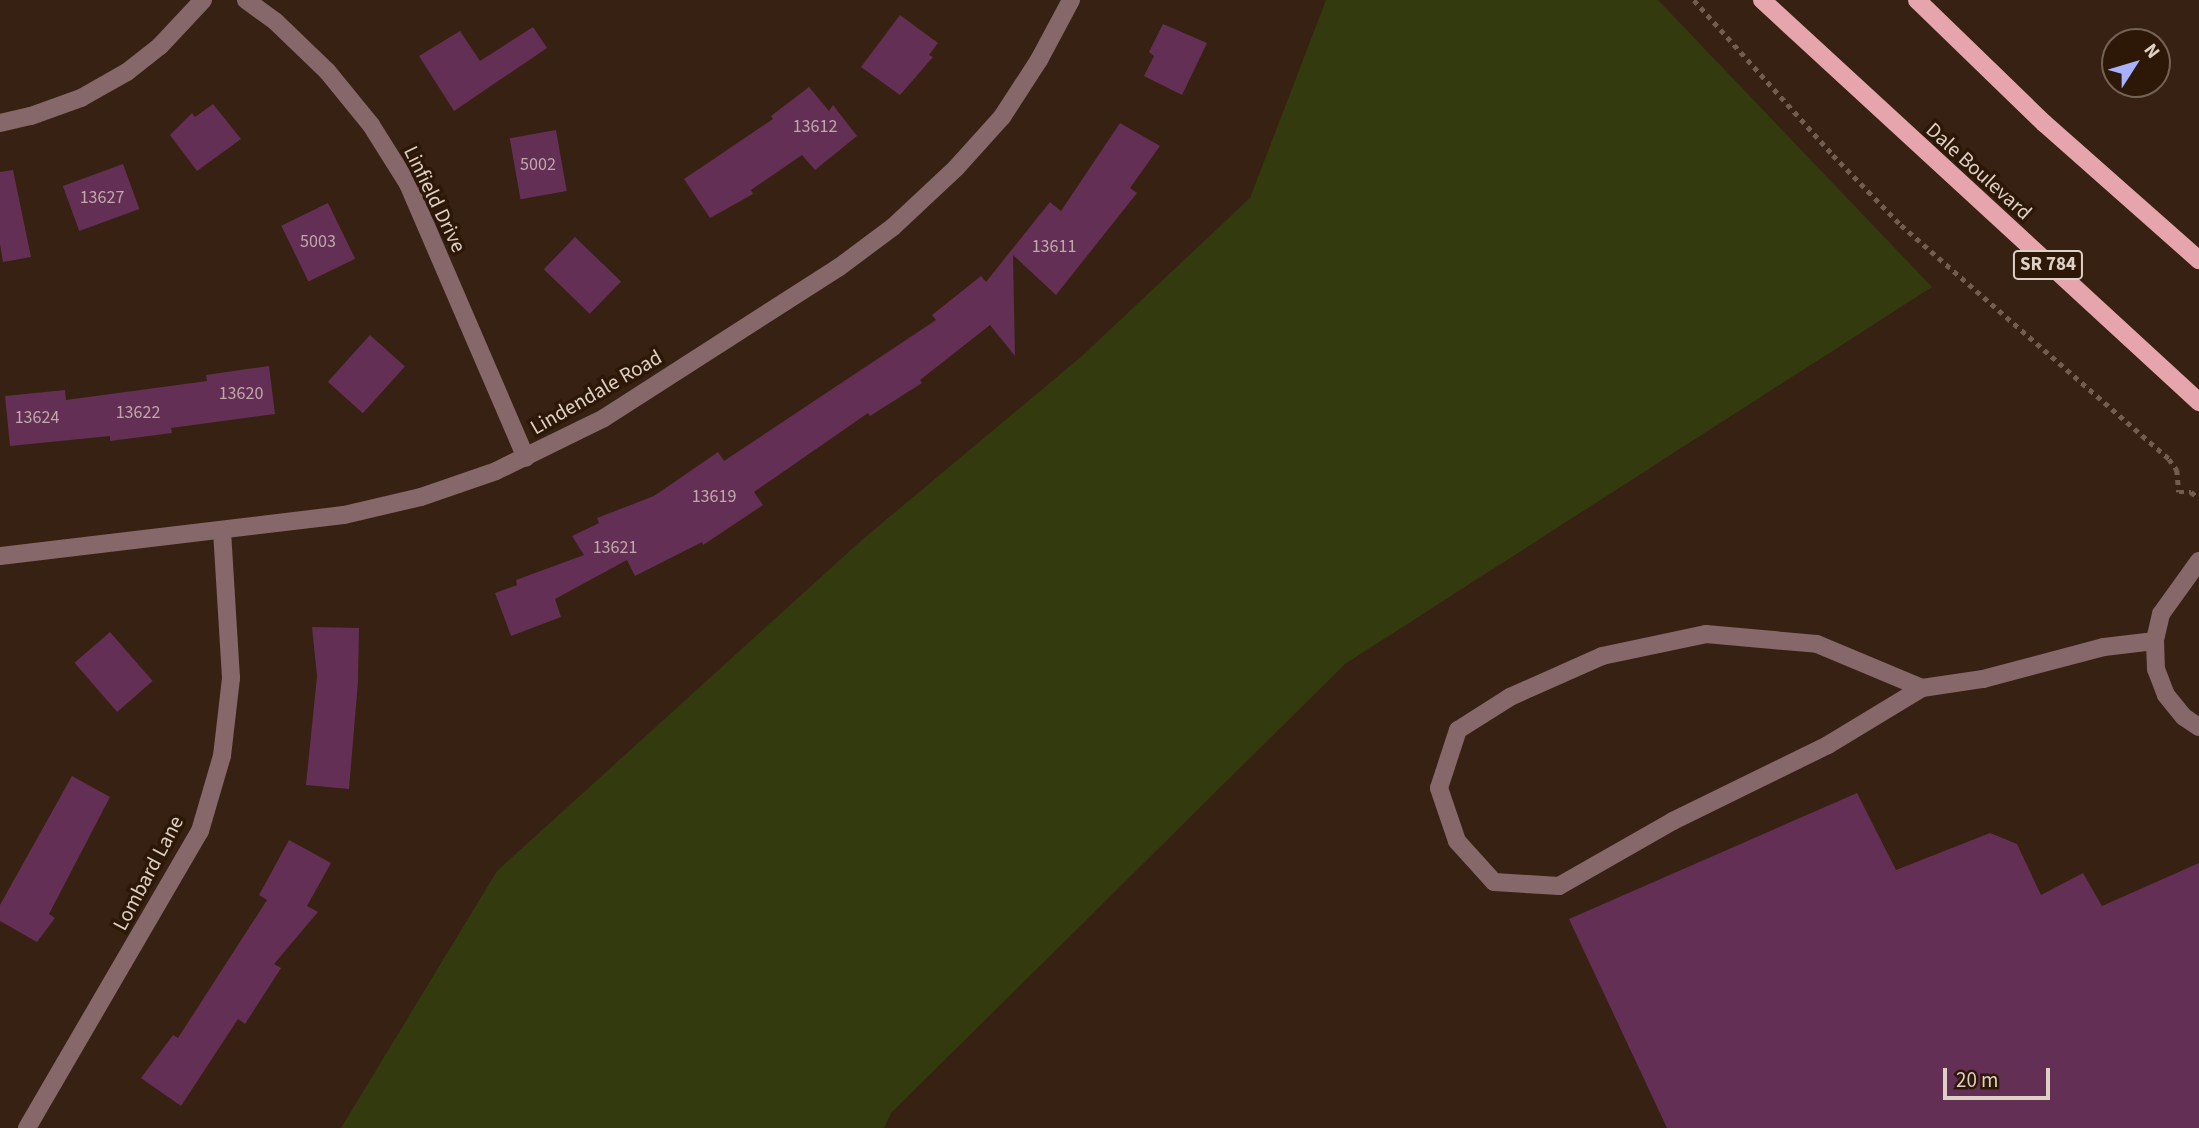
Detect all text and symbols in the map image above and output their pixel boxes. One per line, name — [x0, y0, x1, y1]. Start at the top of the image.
north arrow — [2101, 28, 2171, 98]
text: N — [2137, 38, 2166, 64]
house number: 13612 — [793, 116, 837, 138]
street label: Dale Boulevard — [1921, 117, 2037, 225]
street label: Linfield Drive — [398, 142, 472, 256]
house number: 5002 — [520, 154, 556, 176]
house number: 13627 — [80, 187, 124, 209]
house number: 5003 — [300, 231, 336, 253]
house number: 13611 — [1032, 236, 1076, 258]
road number: SR 784 — [2011, 249, 2085, 280]
street label: Lindendale Road — [526, 344, 666, 440]
house number: 13620 — [219, 383, 263, 405]
house number: 13622 — [116, 402, 160, 424]
house number: 13624 — [15, 407, 59, 429]
house number: 13619 — [692, 486, 736, 508]
house number: 13621 — [593, 537, 637, 559]
street label: Lombard Lane — [107, 811, 189, 935]
scale bar — [1947, 1054, 2054, 1098]
text: 20 m — [1956, 1065, 1998, 1095]

